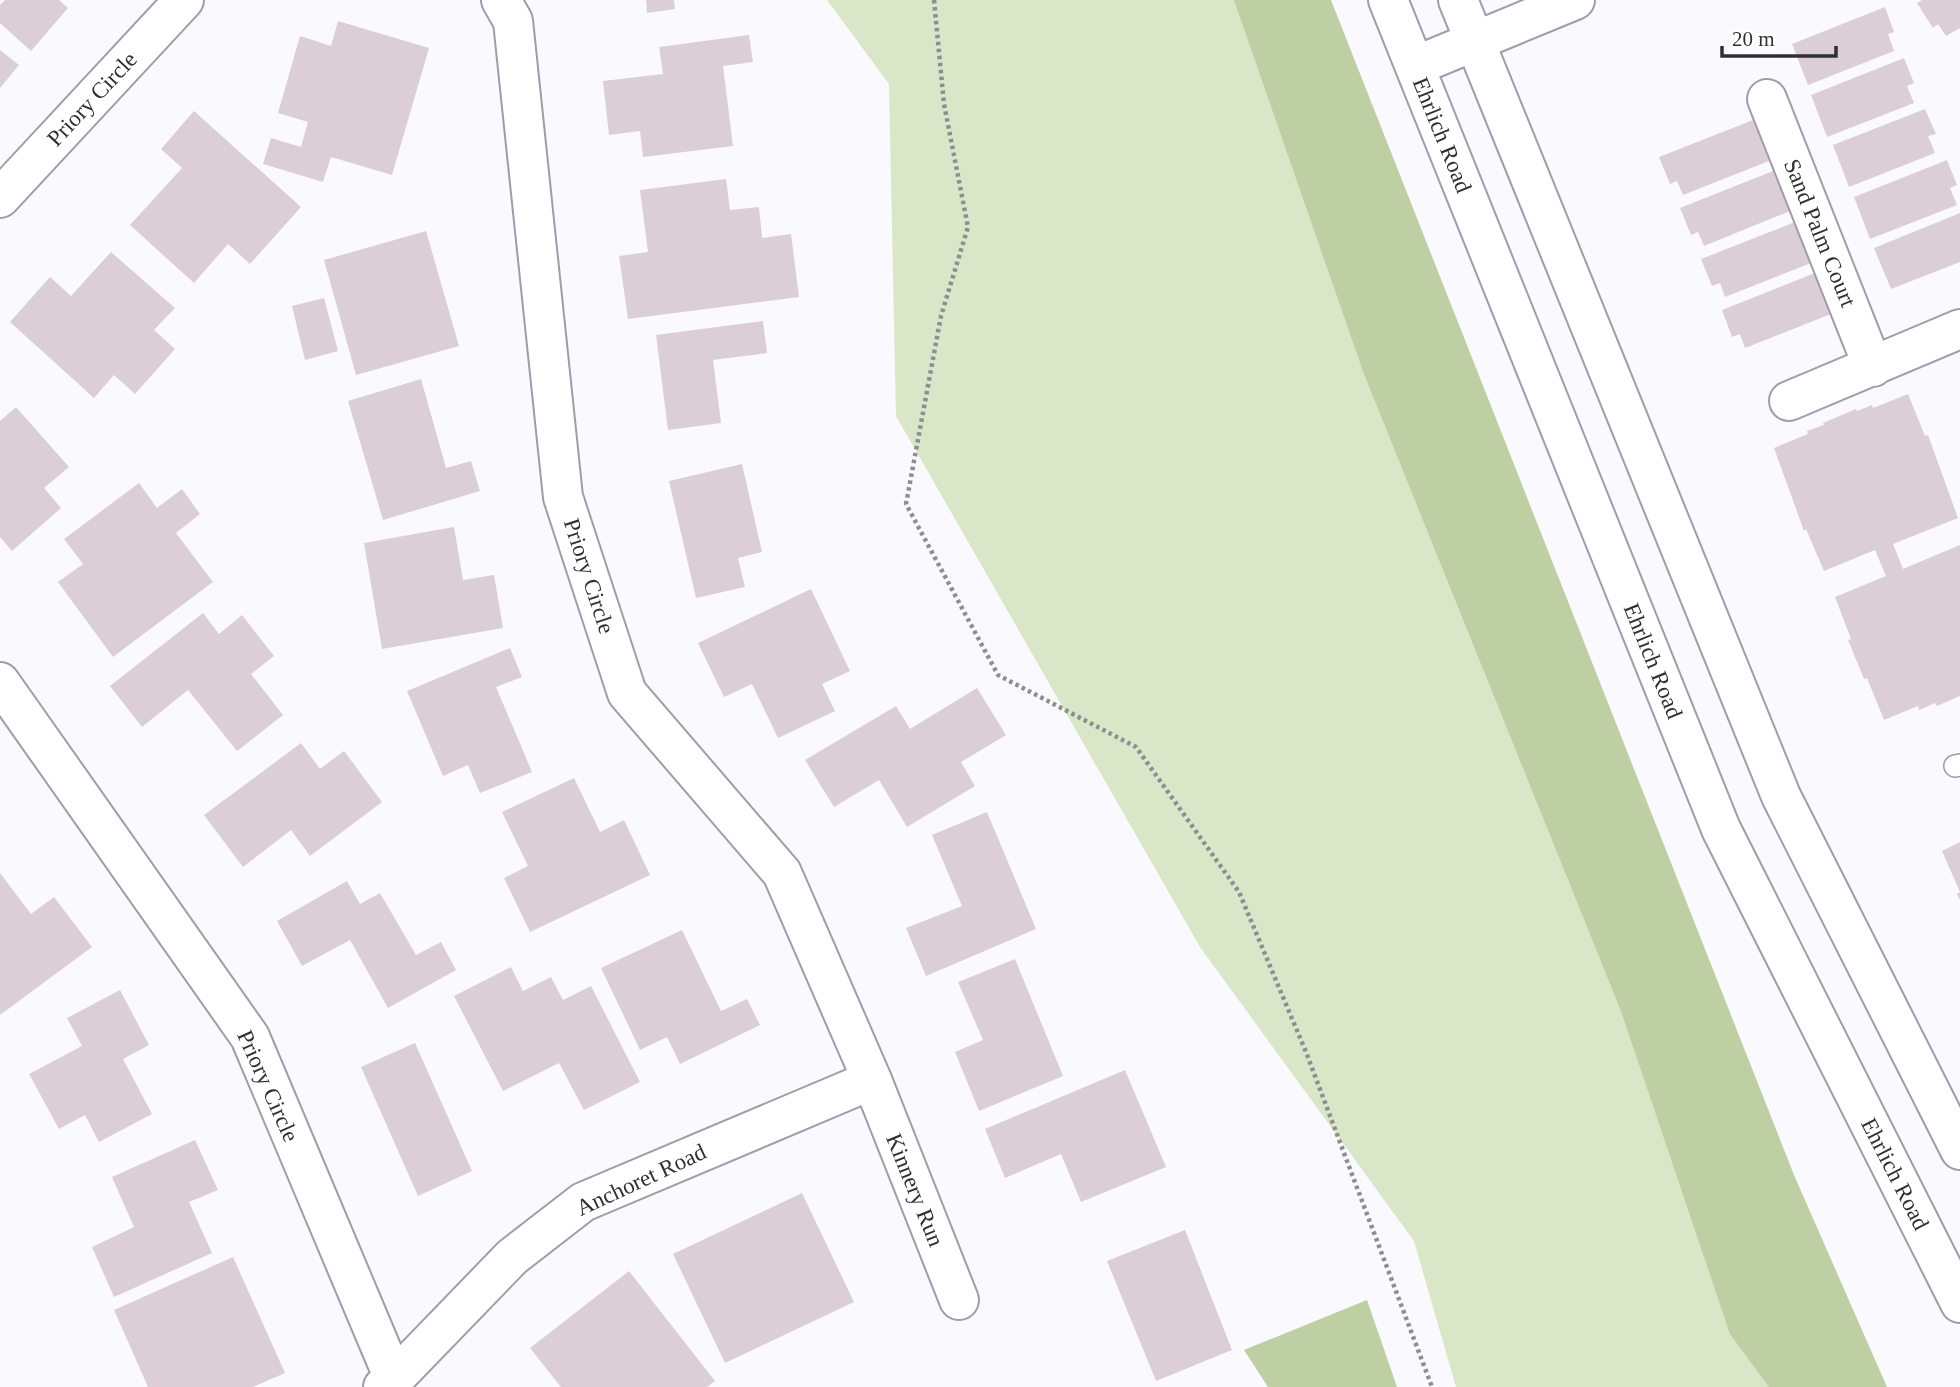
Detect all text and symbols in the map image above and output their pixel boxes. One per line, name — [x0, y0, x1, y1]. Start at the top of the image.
scale bar — [1722, 14, 1836, 58]
text: 20 m — [1732, 27, 1775, 51]
street label: Priory Circle — [42, 47, 142, 151]
street label: Ehrlich Road — [1408, 74, 1477, 197]
street label: Sand Palm Court — [1779, 155, 1861, 311]
street label: Priory Circle — [559, 515, 619, 637]
street label: Ehrlich Road — [1619, 600, 1688, 723]
street label: Priory Circle — [232, 1026, 304, 1146]
street label: Ehrlich Road — [1856, 1114, 1934, 1234]
street label: Kinnery Run — [881, 1130, 949, 1251]
street label: Anchoret Road — [572, 1139, 710, 1221]

